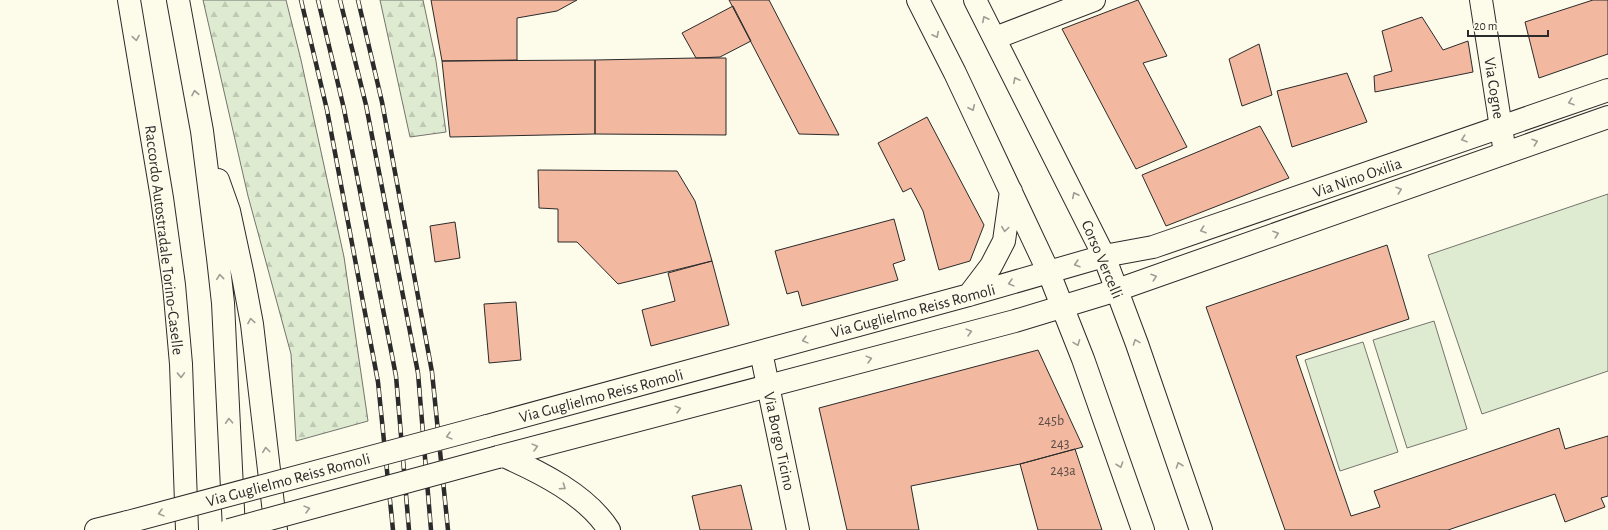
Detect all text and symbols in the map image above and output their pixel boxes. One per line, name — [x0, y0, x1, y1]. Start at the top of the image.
scale bar — [1468, 12, 1548, 38]
one-way arrow — [982, 16, 990, 23]
text: 20 m — [1474, 20, 1497, 32]
one-way arrow — [931, 30, 939, 38]
one-way arrow — [131, 35, 140, 41]
street label: Via Cogne — [1481, 56, 1507, 120]
one-way arrow — [1013, 76, 1021, 84]
one-way arrow — [191, 90, 200, 96]
one-way arrow — [1568, 98, 1575, 106]
one-way arrow — [967, 104, 975, 111]
street label: Raccordo Autostradale Torino-Caselle — [142, 124, 186, 356]
one-way arrow — [1461, 135, 1468, 143]
one-way arrow — [1531, 139, 1538, 147]
street label: Via Nino Oxilia — [1311, 155, 1404, 201]
one-way arrow — [1395, 187, 1402, 195]
one-way arrow — [1072, 192, 1080, 200]
street label: Corso Vercelli — [1078, 218, 1126, 301]
one-way arrow — [1200, 225, 1207, 234]
one-way arrow — [1001, 226, 1010, 232]
one-way arrow — [1273, 230, 1280, 238]
one-way arrow — [1073, 259, 1080, 268]
one-way arrow — [1150, 273, 1157, 282]
one-way arrow — [216, 274, 225, 280]
one-way arrow — [1008, 278, 1015, 287]
street label: Via Guglielmo Reiss Romoli — [830, 281, 997, 341]
one-way arrow — [247, 317, 256, 324]
one-way arrow — [966, 329, 973, 337]
one-way arrow — [802, 335, 809, 344]
one-way arrow — [1133, 338, 1141, 345]
one-way arrow — [1073, 339, 1081, 346]
one-way arrow — [865, 355, 872, 364]
street label: Via Guglielmo Reiss Romoli — [518, 366, 685, 426]
one-way arrow — [177, 372, 186, 378]
street label: Via Borgo Ticino — [761, 390, 797, 492]
one-way arrow — [674, 405, 681, 414]
house number: 245b — [1038, 414, 1064, 428]
one-way arrow — [224, 418, 233, 424]
one-way arrow — [446, 431, 453, 440]
house number: 243 — [1051, 437, 1070, 451]
one-way arrow — [532, 443, 539, 452]
one-way arrow — [262, 447, 271, 453]
street label: Via Guglielmo Reiss Romoli — [205, 450, 372, 510]
one-way arrow — [1175, 461, 1183, 468]
one-way arrow — [1116, 462, 1124, 469]
house number: 243a — [1050, 464, 1076, 478]
one-way arrow — [559, 482, 566, 490]
one-way arrow — [304, 505, 311, 514]
one-way arrow — [158, 508, 164, 516]

